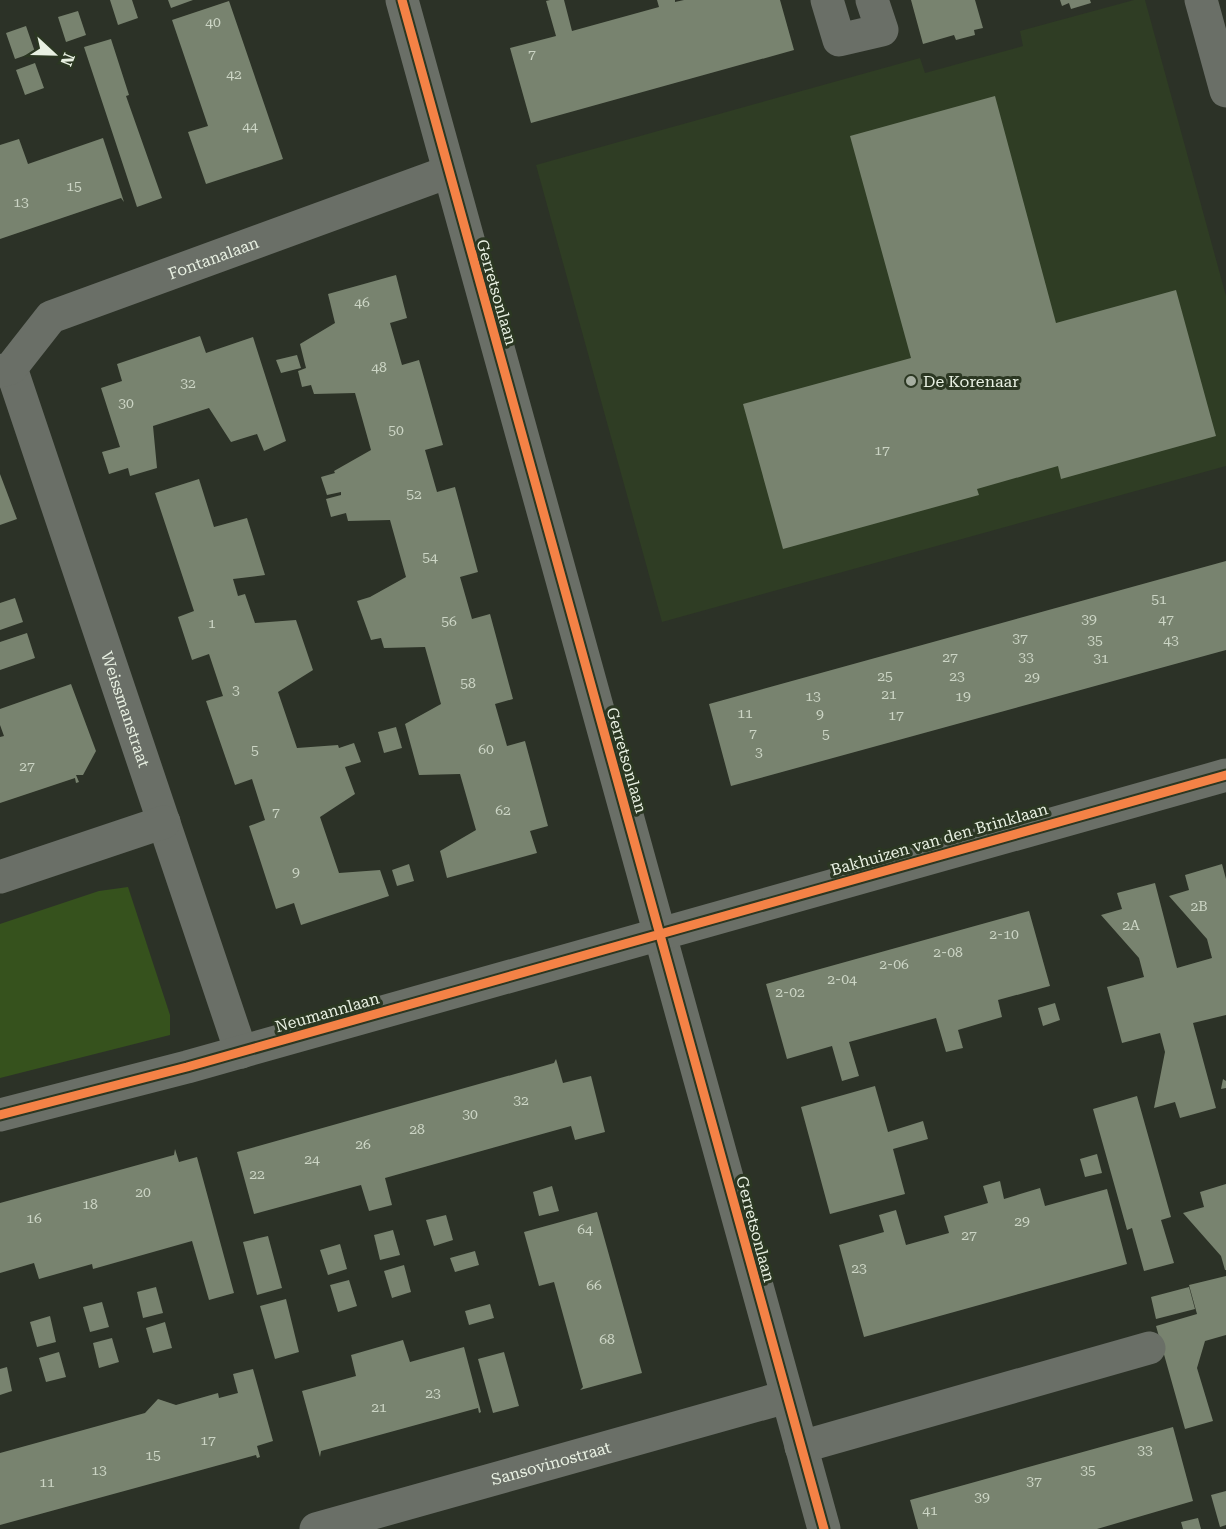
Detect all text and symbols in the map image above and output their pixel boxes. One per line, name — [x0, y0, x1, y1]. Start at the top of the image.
house number: 40 — [205, 14, 221, 30]
north arrow — [24, 24, 84, 84]
house number: 7 — [528, 46, 536, 62]
text: N — [56, 50, 79, 69]
house number: 42 — [226, 66, 242, 82]
house number: 44 — [242, 118, 258, 134]
house number: 15 — [66, 178, 82, 194]
house number: 13 — [13, 194, 29, 210]
street label: Fontanalaan — [166, 233, 261, 283]
street label: Gerretsonlaan — [472, 237, 521, 347]
house number: 46 — [354, 294, 370, 310]
house number: 48 — [371, 359, 387, 375]
place label: De Korenaar — [923, 372, 1019, 391]
marker: De Korenaar — [904, 374, 918, 388]
house number: 32 — [180, 375, 196, 391]
house number: 30 — [118, 395, 134, 411]
house number: 50 — [388, 422, 404, 438]
house number: 17 — [874, 442, 890, 458]
house number: 52 — [406, 486, 422, 502]
house number: 54 — [422, 549, 438, 565]
house number: 51 — [1151, 591, 1167, 607]
house number: 39 — [1081, 611, 1097, 627]
house number: 47 — [1158, 611, 1174, 627]
house number: 56 — [441, 613, 457, 629]
house number: 1 — [208, 615, 216, 631]
house number: 37 — [1012, 630, 1028, 646]
house number: 35 — [1087, 632, 1103, 648]
house number: 43 — [1163, 632, 1179, 648]
street label: Weissmanstraat — [97, 649, 154, 770]
house number: 27 — [942, 649, 958, 665]
house number: 33 — [1018, 649, 1034, 665]
house number: 31 — [1093, 650, 1109, 666]
house number: 25 — [877, 668, 893, 684]
house number: 23 — [949, 668, 965, 684]
house number: 29 — [1024, 669, 1040, 685]
house number: 58 — [460, 675, 476, 691]
house number: 3 — [232, 682, 240, 698]
house number: 21 — [881, 686, 897, 702]
house number: 13 — [805, 688, 821, 704]
house number: 19 — [955, 688, 971, 704]
street label: Gerretsonlaan — [602, 705, 651, 815]
house number: 11 — [737, 705, 753, 721]
house number: 9 — [816, 706, 824, 722]
house number: 17 — [888, 707, 904, 723]
house number: 7 — [749, 725, 757, 741]
house number: 5 — [822, 726, 830, 742]
house number: 60 — [478, 741, 494, 757]
house number: 5 — [251, 742, 259, 758]
house number: 3 — [755, 744, 763, 760]
house number: 27 — [19, 758, 35, 774]
street label: Bakhuizen van den Brinklaan — [828, 799, 1050, 880]
house number: 62 — [495, 802, 511, 818]
house number: 7 — [272, 804, 280, 820]
house number: 9 — [292, 864, 300, 880]
house number: 2B — [1190, 898, 1208, 914]
house number: 2A — [1122, 917, 1140, 933]
house number: 2-10 — [989, 926, 1019, 942]
house number: 2-08 — [933, 944, 963, 960]
house number: 2-06 — [879, 956, 909, 972]
house number: 2-04 — [827, 971, 857, 987]
house number: 2-02 — [775, 984, 805, 1000]
street label: Neumannlaan — [273, 989, 381, 1036]
house number: 32 — [513, 1092, 529, 1108]
house number: 30 — [462, 1106, 478, 1122]
house number: 28 — [409, 1121, 425, 1137]
house number: 26 — [355, 1136, 371, 1152]
house number: 24 — [304, 1151, 320, 1167]
house number: 22 — [249, 1166, 265, 1182]
street label: Gerretsonlaan — [732, 1174, 779, 1284]
house number: 20 — [135, 1184, 151, 1200]
house number: 18 — [82, 1196, 98, 1212]
house number: 16 — [26, 1210, 42, 1226]
house number: 29 — [1014, 1213, 1030, 1229]
house number: 64 — [577, 1221, 593, 1237]
house number: 27 — [961, 1227, 977, 1243]
house number: 23 — [851, 1260, 867, 1276]
house number: 66 — [586, 1277, 602, 1293]
house number: 68 — [599, 1331, 615, 1347]
house number: 23 — [425, 1385, 441, 1401]
house number: 21 — [371, 1399, 387, 1415]
house number: 17 — [200, 1432, 216, 1448]
street label: Sansovinostraat — [489, 1438, 613, 1489]
house number: 33 — [1137, 1442, 1153, 1458]
house number: 15 — [145, 1447, 161, 1463]
house number: 13 — [91, 1462, 107, 1478]
house number: 35 — [1080, 1462, 1096, 1478]
house number: 37 — [1026, 1473, 1042, 1489]
house number: 11 — [39, 1474, 55, 1490]
house number: 39 — [974, 1489, 990, 1505]
house number: 41 — [922, 1502, 938, 1518]

